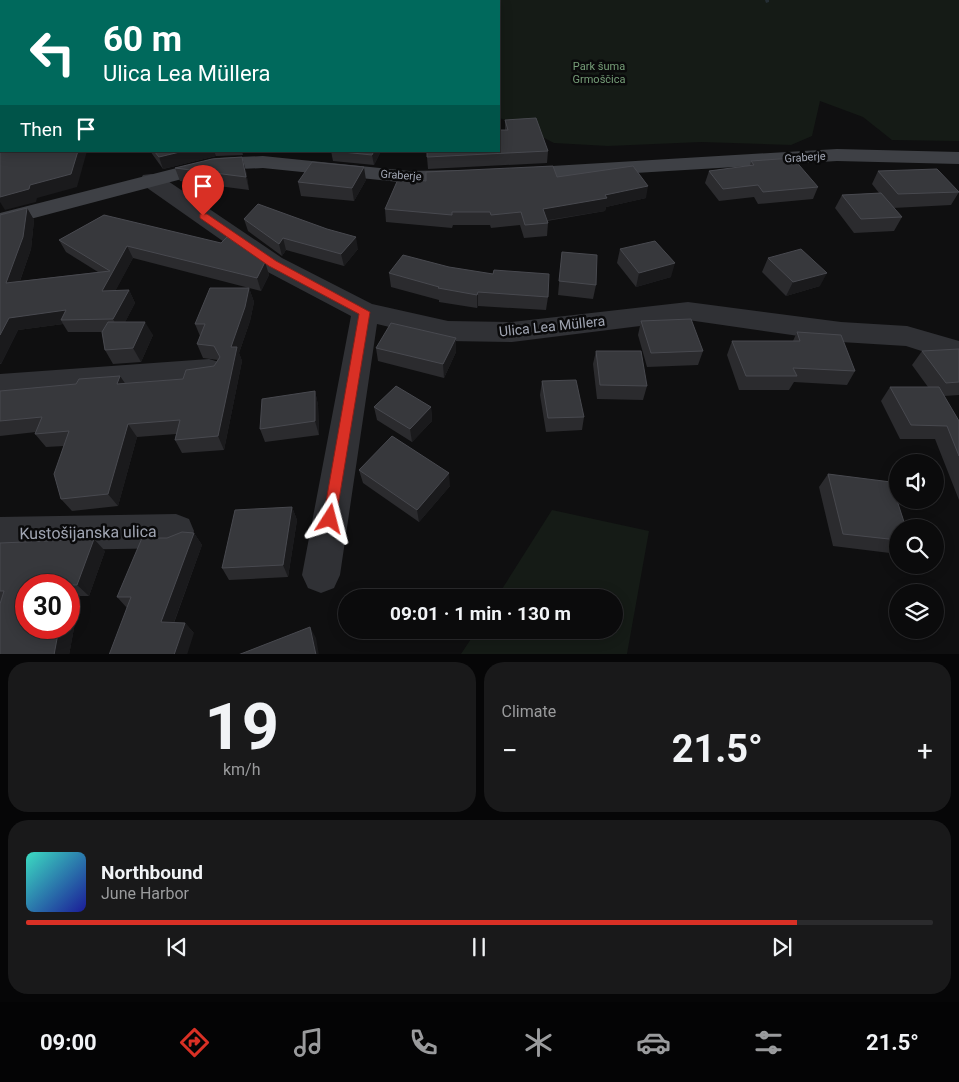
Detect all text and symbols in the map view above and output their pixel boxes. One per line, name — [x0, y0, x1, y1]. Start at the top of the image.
text: 60 m — [103, 19, 182, 60]
icon: left — [20, 20, 85, 85]
park label: Park šuma Grmoščica — [573, 60, 626, 86]
text: Ulica Lea Müllera — [103, 61, 271, 86]
icon: arrive — [72, 115, 100, 143]
text: Then — [20, 118, 62, 141]
street label: Graberje — [784, 150, 826, 165]
pin — [182, 165, 224, 216]
street label: Graberje — [380, 168, 422, 183]
icon: arrive — [189, 172, 217, 200]
street label: Ulica Lea Müllera — [498, 312, 606, 340]
map controls — [889, 454, 944, 639]
button: sound — [889, 454, 944, 509]
position arrow — [303, 492, 355, 544]
button: search — [889, 519, 944, 574]
street label: Kustošijanska ulica — [19, 522, 157, 543]
speed limit sign: 30 — [15, 574, 80, 639]
button: layers — [889, 584, 944, 639]
text: 09:01 · 1 min · 130 m — [390, 602, 571, 625]
text: 19 — [204, 689, 279, 765]
text: Climate — [502, 702, 556, 721]
text: 21.5° — [672, 727, 763, 771]
text: − — [502, 734, 518, 767]
text: + — [917, 734, 933, 767]
text: km/h — [223, 760, 261, 779]
text: Northbound — [101, 861, 203, 884]
text: June Harbor — [101, 884, 189, 903]
icon: previous — [163, 933, 191, 961]
icon: pause — [465, 933, 493, 961]
icon: next — [768, 933, 796, 961]
icon: directions — [177, 1025, 212, 1060]
icon: music — [291, 1025, 326, 1060]
icon: phone — [406, 1025, 441, 1060]
icon: climate — [521, 1025, 556, 1060]
icon: car — [636, 1025, 671, 1060]
icon: filters — [751, 1025, 786, 1060]
text: 09:00 — [40, 1030, 97, 1055]
text: 21.5° — [866, 1030, 919, 1055]

